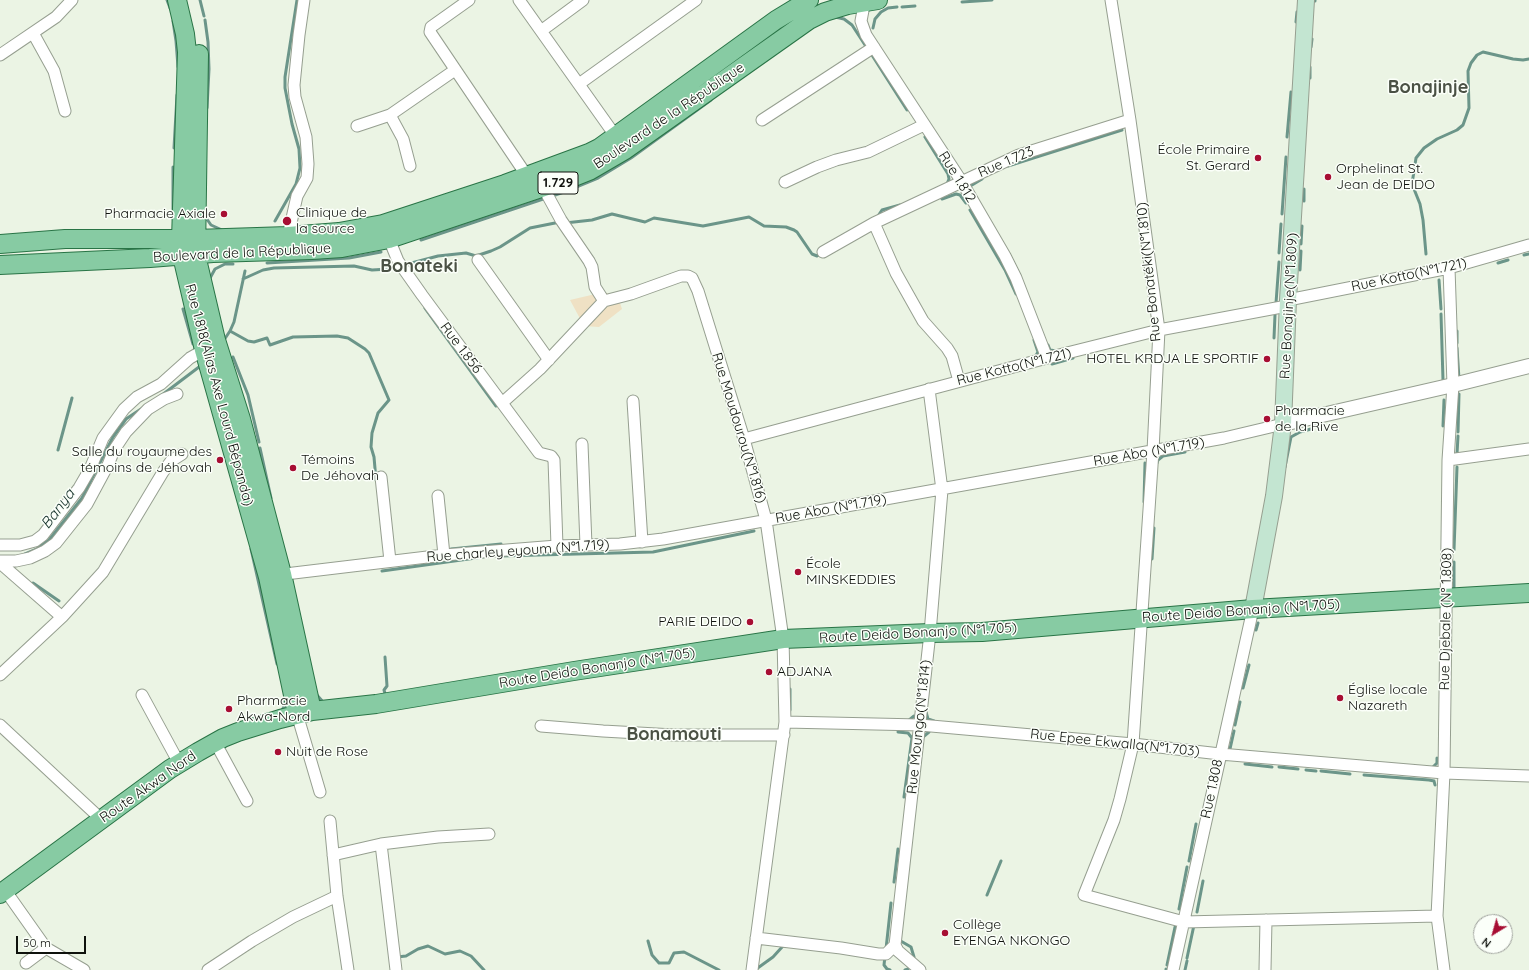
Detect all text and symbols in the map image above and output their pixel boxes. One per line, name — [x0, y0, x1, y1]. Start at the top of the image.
street label: Boulevard de la République — [590, 59, 748, 173]
district label: Bonajinje — [1388, 77, 1468, 99]
place label: École Primaire St. Gerard — [1158, 142, 1250, 174]
street label: Rue 1.723 — [976, 143, 1036, 181]
street label: Rue 1.812 — [935, 148, 979, 206]
marker: École Primaire St. Gerard — [1253, 153, 1263, 163]
place label: Orphelinat St. Jean de DEIDO — [1336, 161, 1435, 194]
road number: 1.729 — [538, 172, 578, 194]
marker: Orphelinat St. Jean de DEIDO — [1323, 172, 1333, 182]
street label: Rue Bonatéki(N°1.810) — [1133, 201, 1165, 343]
place label: Clinique de la source — [296, 205, 367, 238]
place label: Pharmacie Axiale — [104, 206, 216, 222]
marker: Pharmacie Axiale — [219, 209, 229, 219]
marker: Clinique de la source — [281, 215, 293, 227]
street label: Rue Bonajinje(N°1.809) — [1277, 232, 1301, 380]
street label: Boulevard de la République — [153, 240, 331, 266]
street label: Rue Kotto(N°1.721) — [1350, 255, 1468, 295]
district label: Bonateki — [380, 256, 458, 278]
street label: Rue 1.818(Alias Axe Lourd Bépanda) — [181, 282, 257, 508]
street label: Rue 1.856 — [436, 319, 486, 377]
street label: Rue Kotto(N°1.721) — [955, 345, 1073, 389]
street label: Rue Moudourou(N°1.816) — [708, 351, 770, 505]
place label: HOTEL KRDJA LE SPORTIF — [1086, 351, 1259, 367]
marker: HOTEL KRDJA LE SPORTIF — [1262, 354, 1272, 364]
place label: Pharmacie de la Rive — [1275, 403, 1345, 436]
marker: Pharmacie de la Rive — [1262, 414, 1272, 424]
street label: Rue Abo (N°1.719) — [1092, 434, 1206, 470]
place label: Salle du royaume des témoins de Jéhovah — [72, 444, 212, 476]
place label: Témoins De Jéhovah — [301, 452, 379, 484]
marker: Salle du royaume des témoins de Jéhovah — [215, 455, 225, 465]
marker: Témoins De Jéhovah — [288, 463, 298, 473]
water label: Banya — [37, 486, 79, 532]
street label: Rue Abo (N°1.719) — [774, 491, 888, 527]
street label: Rue charley eyoum (N°1.719) — [426, 536, 610, 566]
street label: Rue Djebale (N° 1.808) — [1436, 547, 1456, 691]
place label: École MINSKEDDIES — [806, 556, 896, 588]
marker: École MINSKEDDIES — [793, 567, 803, 577]
street label: Route Deido Bonanjo (N°1.705) — [1141, 596, 1341, 626]
place label: PARIE DEIDO — [658, 614, 742, 630]
marker: PARIE DEIDO — [745, 617, 755, 627]
street label: Route Deido Bonanjo (N°1.705) — [818, 619, 1018, 647]
street label: Route Deido Bonanjo (N°1.705) — [498, 644, 696, 692]
street label: Rue Moungo(N°1.814) — [904, 659, 934, 795]
place label: ADJANA — [777, 664, 832, 680]
marker: ADJANA — [764, 667, 774, 677]
place label: Église locale Nazareth — [1348, 682, 1427, 714]
place label: Pharmacie Akwa-Nord — [237, 693, 310, 726]
marker: Église locale Nazareth — [1335, 693, 1345, 703]
marker: Pharmacie Akwa-Nord — [224, 704, 234, 714]
district label: Bonamouti — [626, 724, 722, 746]
street label: Rue Epee Ekwalla(N°1.703) — [1029, 726, 1201, 760]
place label: Nuit de Rose — [286, 744, 368, 760]
street label: Route Akwa Nord — [97, 747, 199, 827]
marker: Nuit de Rose — [273, 747, 283, 757]
street label: Rue 1.808 — [1198, 758, 1226, 820]
north arrow — [1473, 914, 1513, 954]
place label: Collège EYENGA NKONGO — [953, 917, 1070, 950]
scale bar — [18, 928, 88, 954]
marker: Collège EYENGA NKONGO — [940, 928, 950, 938]
text: 50 m — [23, 935, 51, 950]
text: N — [1479, 935, 1494, 951]

